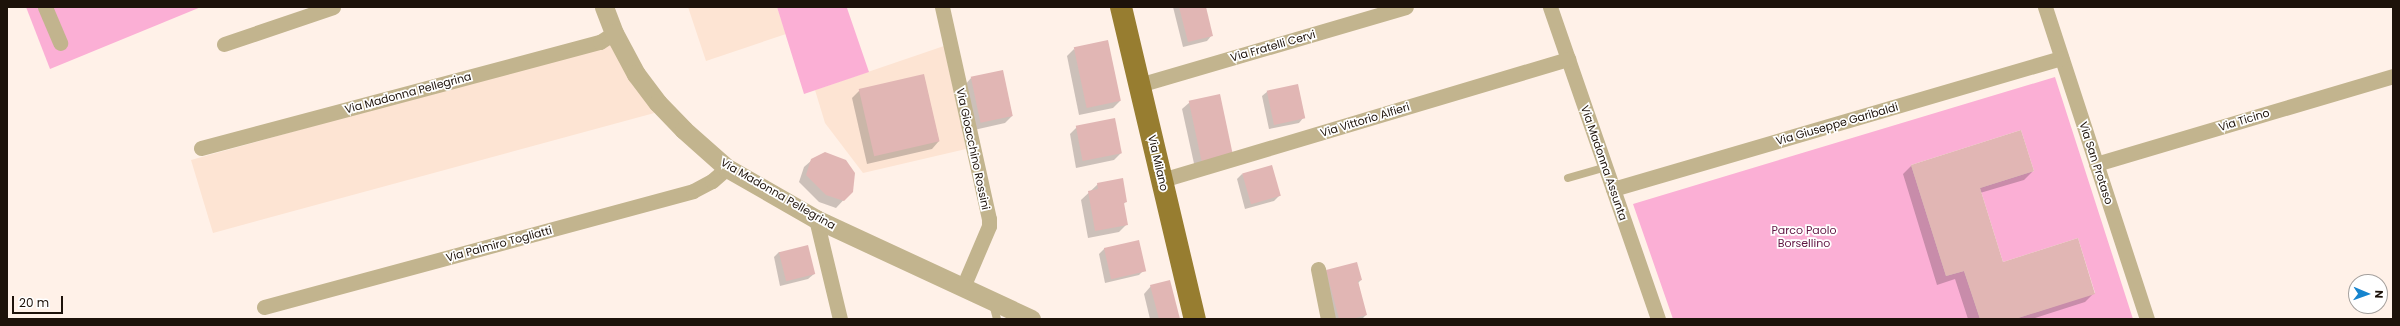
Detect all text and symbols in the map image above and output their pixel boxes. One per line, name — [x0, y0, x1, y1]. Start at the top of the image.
street label: Via Fratelli Cervi — [1229, 28, 1317, 64]
street label: Via Madonna Pellegrina — [343, 70, 473, 116]
street label: Via Gioacchino Rossini — [954, 87, 992, 211]
street label: Via Vittorio Alfieri — [1319, 100, 1411, 140]
street label: Via Giuseppe Garibaldi — [1774, 100, 1900, 148]
street label: Via Madonna Assunta — [1578, 104, 1630, 222]
street label: Via Ticino — [2217, 106, 2271, 134]
street label: Via San Protaso — [2076, 120, 2116, 206]
street label: Via Milano — [1145, 134, 1171, 192]
street label: Via Madonna Pellegrina — [718, 156, 838, 232]
street label: Via Palmiro Togliatti — [445, 224, 553, 264]
park label: Parco Paolo Borsellino — [1771, 224, 1837, 250]
north arrow — [2348, 274, 2388, 314]
scale bar — [14, 288, 65, 314]
text: N — [2371, 290, 2387, 299]
text: 20 m — [19, 294, 49, 311]

